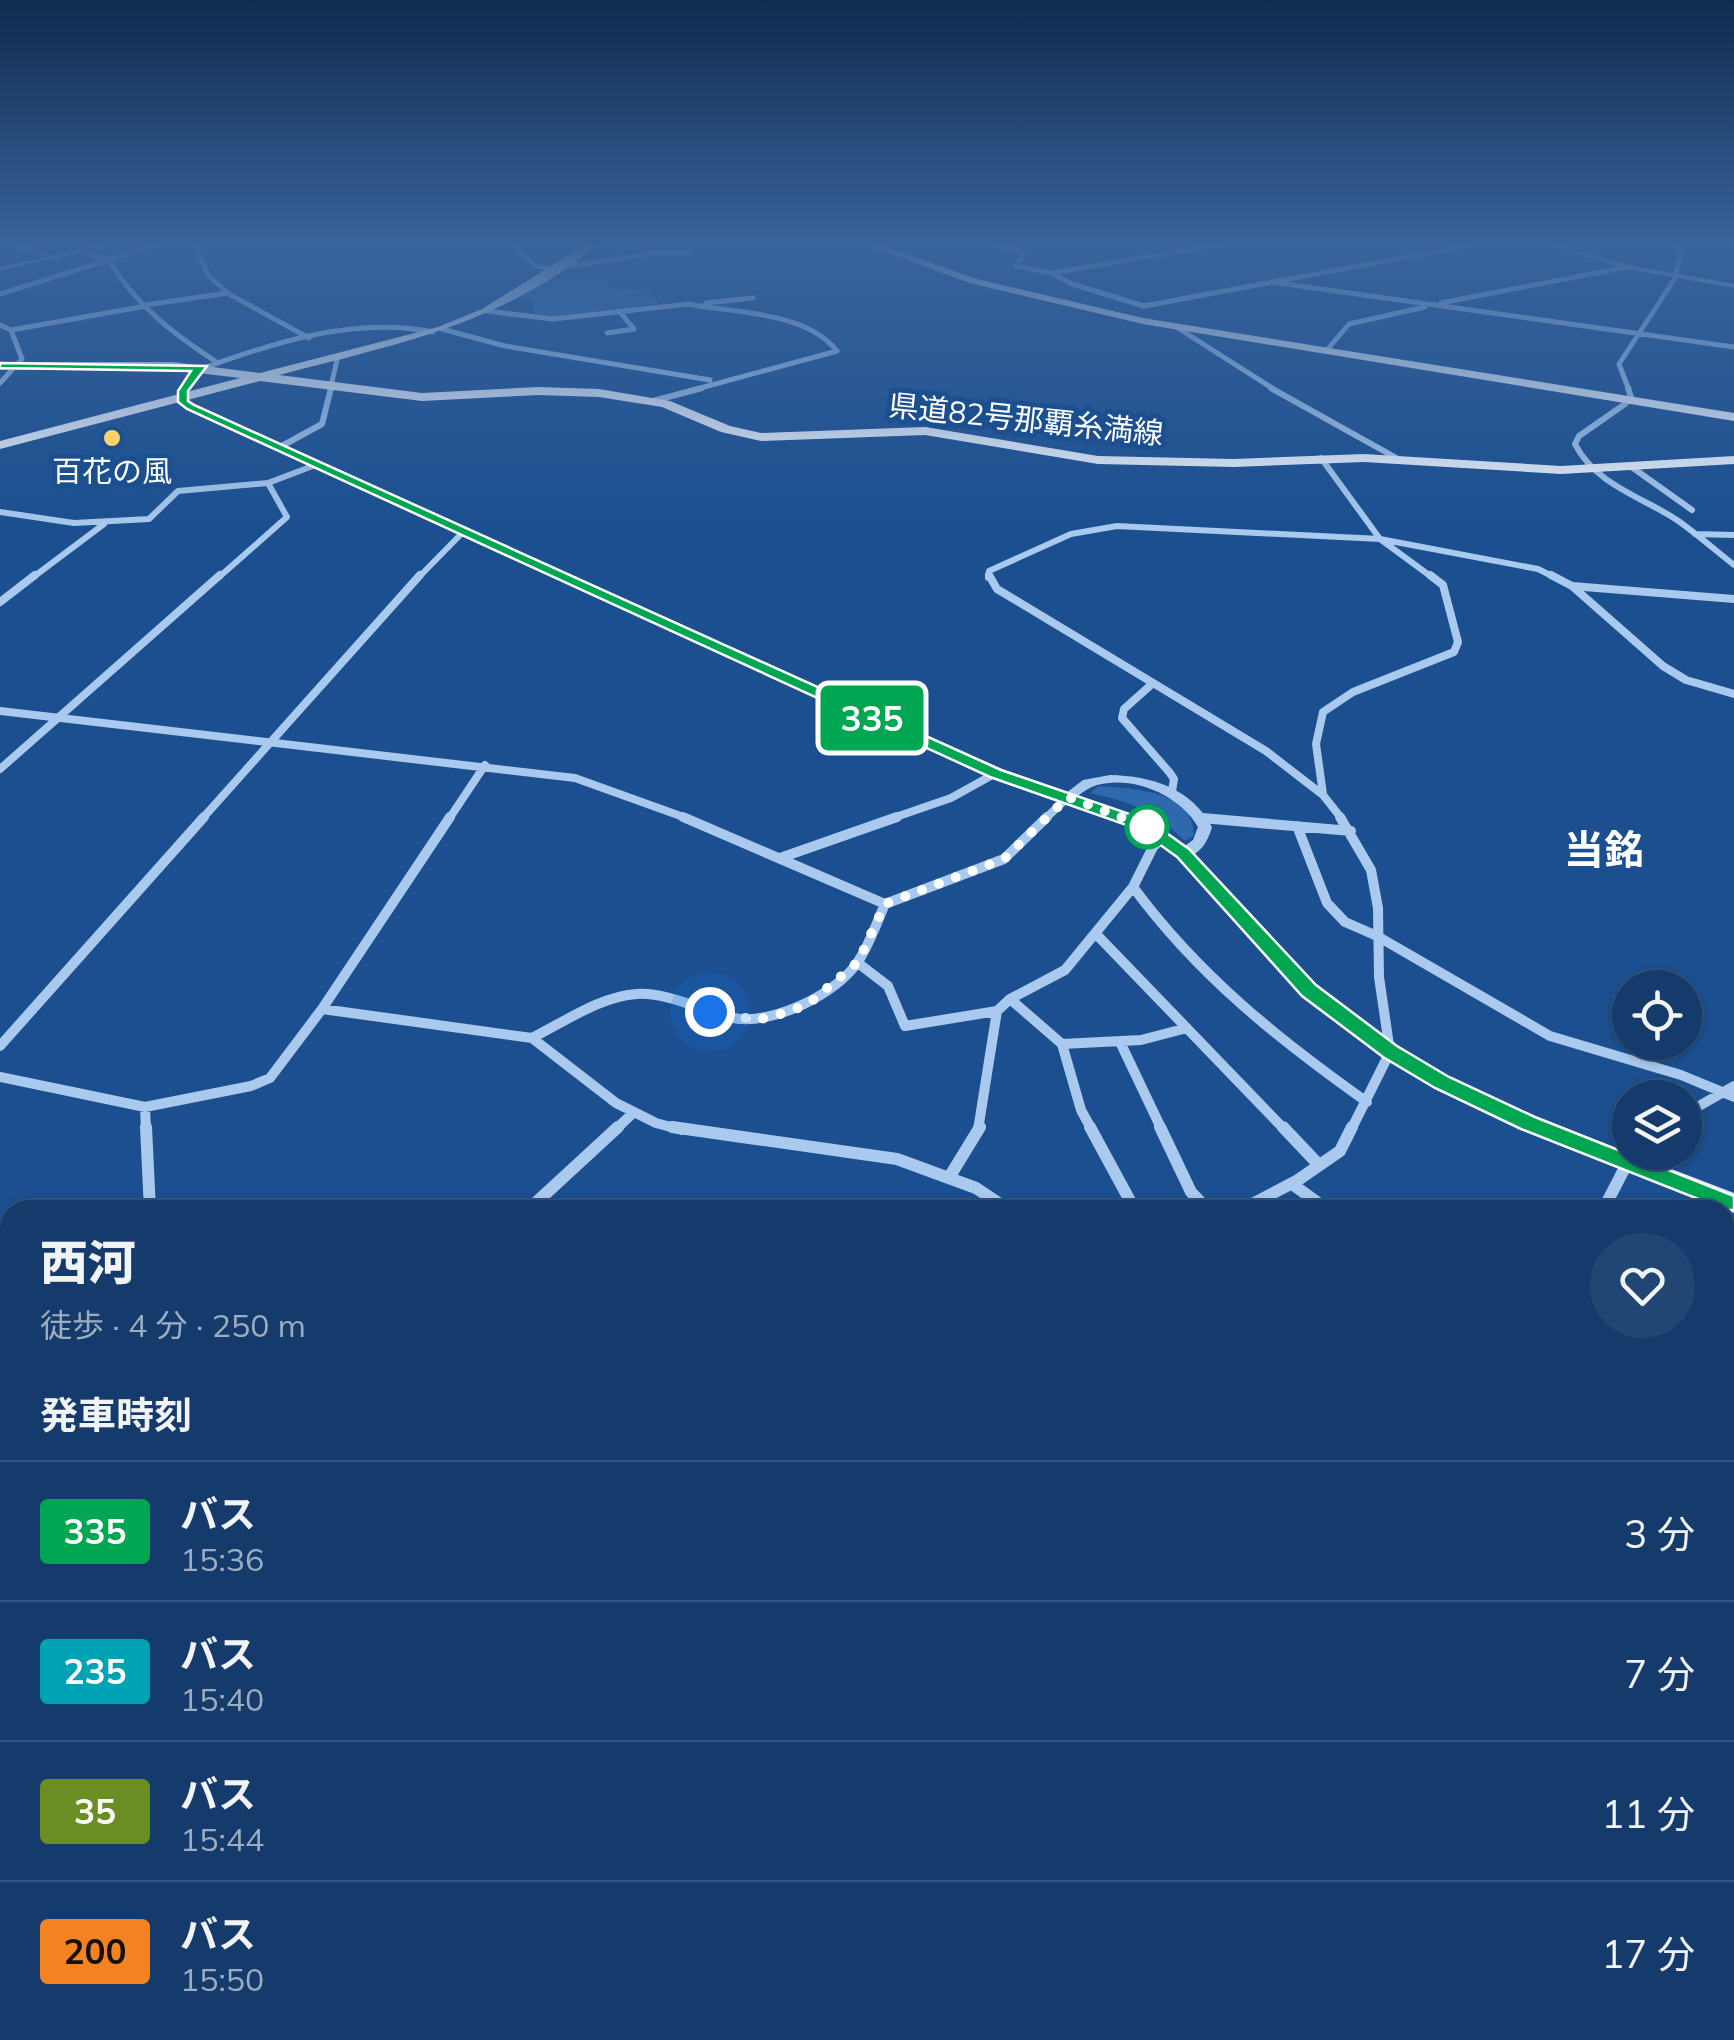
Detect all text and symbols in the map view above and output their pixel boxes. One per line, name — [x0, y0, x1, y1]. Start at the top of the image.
street label: 県道82号那覇糸満線 — [887, 386, 1165, 452]
marker: 百花の風 — [101, 427, 123, 449]
place label: 百花の風 — [52, 452, 172, 490]
line badge: 335 — [814, 686, 930, 750]
text: 335 — [840, 696, 904, 740]
unlabelled marker — [1126, 806, 1168, 848]
district label: 当銘 — [1564, 824, 1644, 874]
map controls — [1612, 970, 1702, 1170]
button: locate — [1612, 970, 1702, 1060]
your location — [685, 987, 735, 1037]
button: layers — [1612, 1080, 1702, 1170]
text: 西河 — [40, 1232, 136, 1292]
button: heart — [1590, 1233, 1695, 1338]
text: 徒歩 · 4 分 · 250 m — [40, 1305, 306, 1345]
text: 発車時刻 — [40, 1391, 192, 1439]
text: バス — [180, 1490, 256, 1538]
text: 335 — [63, 1509, 127, 1553]
text: 3 分 — [1624, 1510, 1695, 1558]
text: 15:36 — [180, 1539, 264, 1579]
text: バス — [180, 1630, 256, 1678]
text: 235 — [63, 1649, 127, 1693]
text: 7 分 — [1624, 1650, 1695, 1698]
text: 15:40 — [180, 1679, 264, 1719]
text: バス — [180, 1770, 256, 1818]
text: 35 — [74, 1789, 116, 1833]
text: 11 分 — [1601, 1790, 1695, 1838]
text: 15:44 — [180, 1819, 264, 1859]
text: バス — [180, 1910, 256, 1958]
text: 200 — [63, 1929, 127, 1973]
text: 17 分 — [1601, 1930, 1695, 1978]
text: 15:50 — [180, 1959, 264, 1999]

